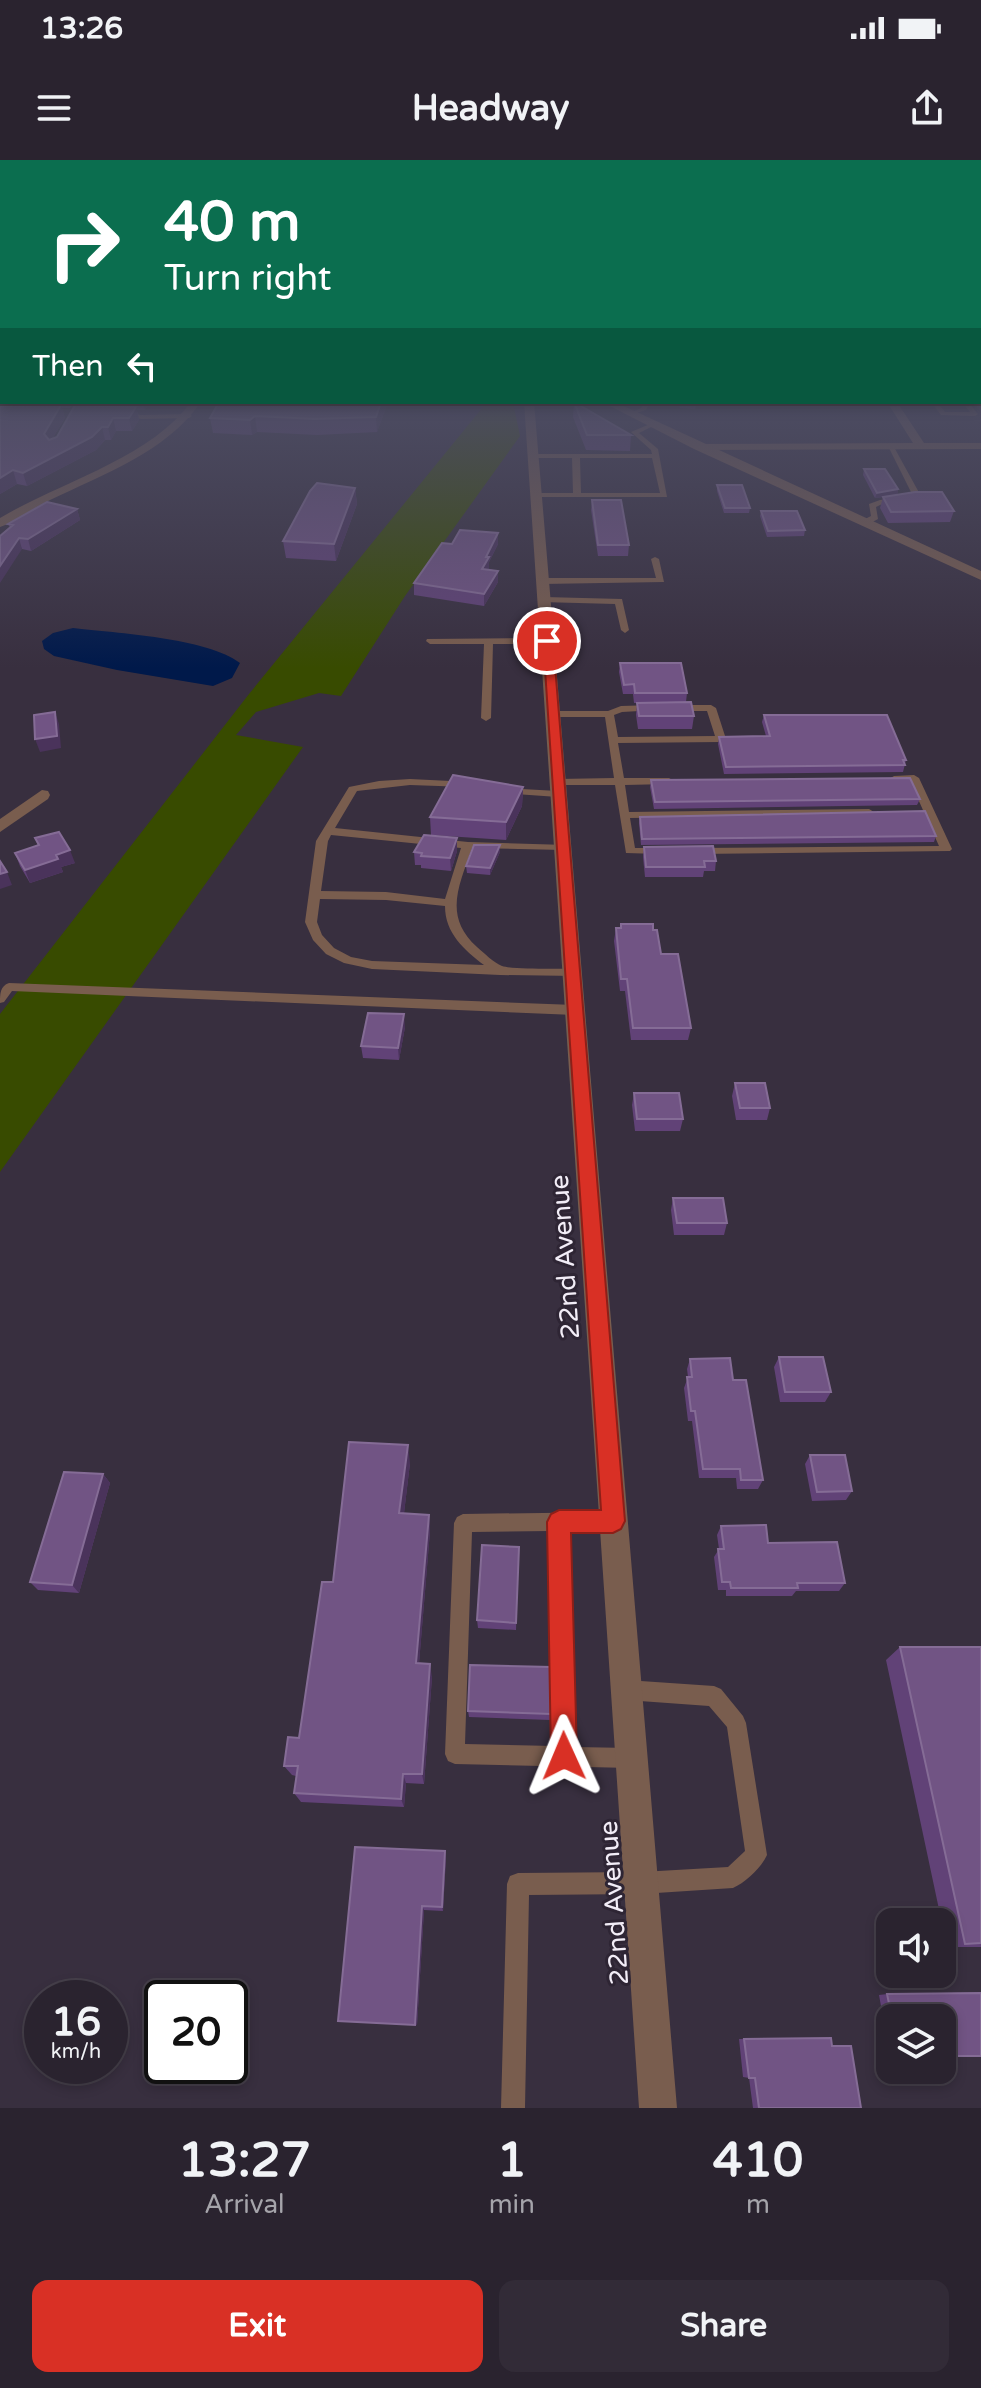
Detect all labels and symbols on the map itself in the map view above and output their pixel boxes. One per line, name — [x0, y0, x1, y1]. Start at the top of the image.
pin — [513, 607, 581, 675]
street label: 22nd Avenue — [544, 1174, 586, 1340]
position arrow — [522, 1714, 606, 1798]
street label: 22nd Avenue — [593, 1820, 635, 1986]
speed limit sign: 20 — [144, 1980, 248, 2084]

